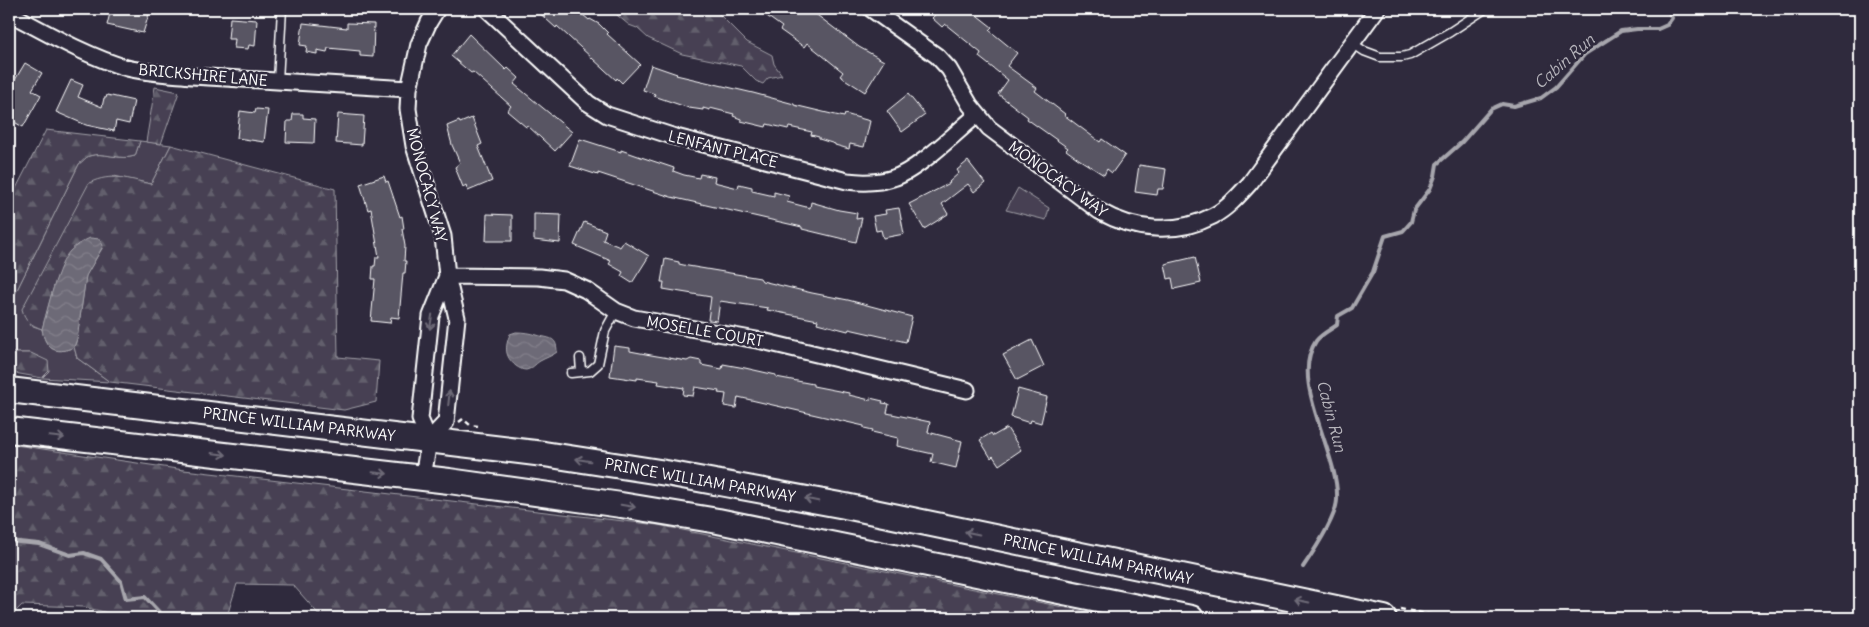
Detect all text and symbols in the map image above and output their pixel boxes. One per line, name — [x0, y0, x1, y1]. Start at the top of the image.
water label: Cabin Run — [1530, 29, 1599, 93]
street label: BRICKSHIRE LANE — [138, 60, 268, 90]
street label: MONOCACY WAY — [403, 126, 452, 245]
street label: LENFANT PLACE — [666, 126, 780, 172]
street label: MONOCACY WAY — [1005, 137, 1112, 222]
street label: MOSELLE COURT — [645, 311, 765, 351]
one-way arrow — [426, 313, 436, 329]
water label: Cabin Run — [1313, 378, 1351, 455]
one-way arrow — [444, 390, 454, 406]
street label: PRINCE WILLIAM PARKWAY — [202, 403, 397, 445]
one-way arrow — [49, 432, 65, 442]
one-way arrow — [210, 449, 226, 459]
street label: PRINCE WILLIAM PARKWAY — [603, 454, 798, 506]
one-way arrow — [576, 455, 592, 465]
one-way arrow — [372, 468, 388, 478]
one-way arrow — [805, 495, 821, 505]
one-way arrow — [619, 501, 635, 511]
one-way arrow — [964, 528, 980, 537]
street label: PRINCE WILLIAM PARKWAY — [1001, 530, 1195, 589]
one-way arrow — [1295, 595, 1311, 605]

